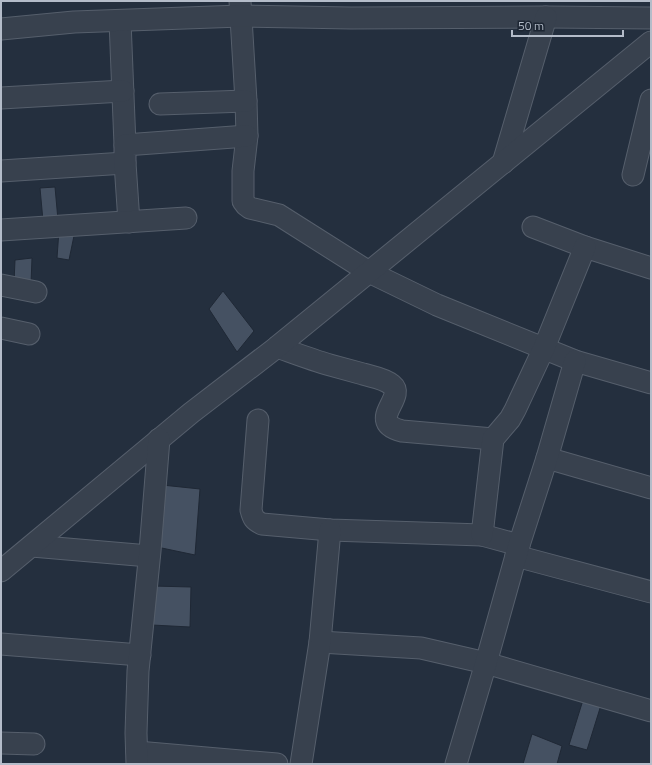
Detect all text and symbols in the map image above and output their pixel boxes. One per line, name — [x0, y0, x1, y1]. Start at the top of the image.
scale bar — [512, 12, 623, 38]
text: 50 m — [518, 16, 544, 35]

